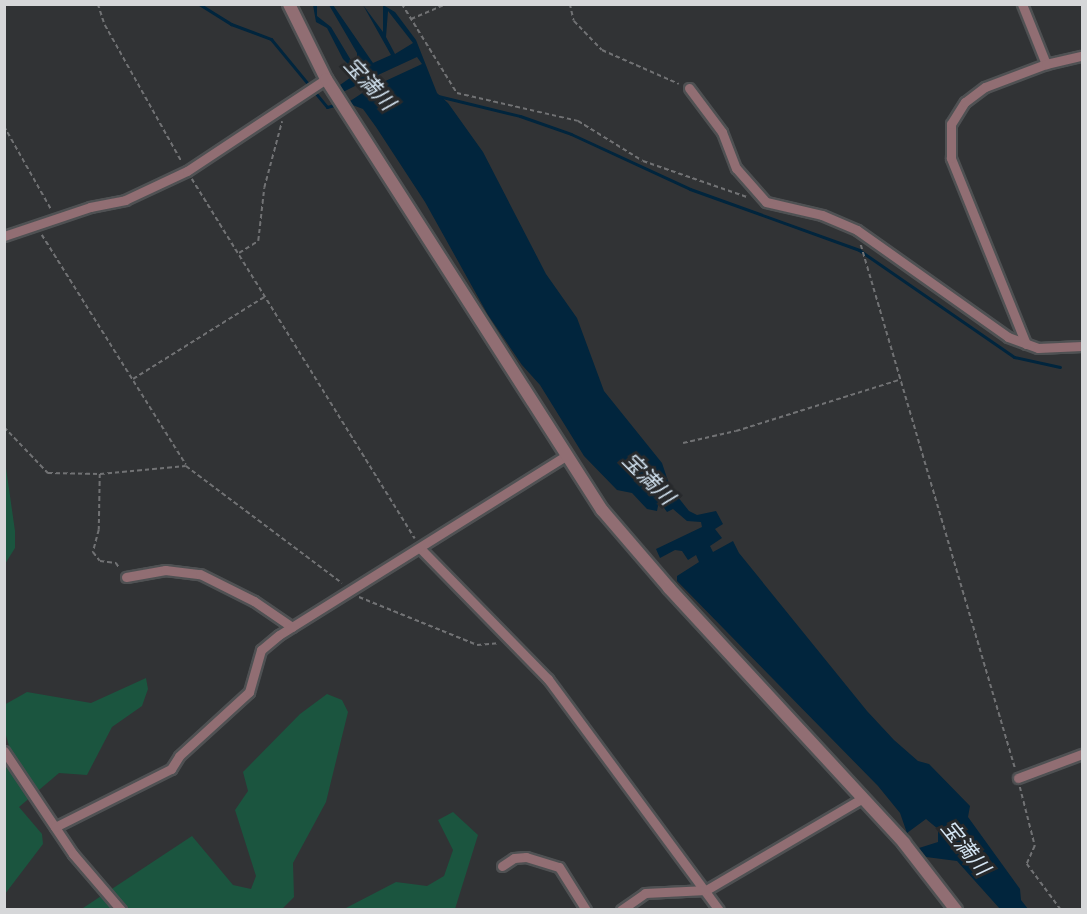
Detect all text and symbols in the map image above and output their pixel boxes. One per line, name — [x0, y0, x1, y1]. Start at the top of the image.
water label: 宝満川 — [339, 51, 401, 115]
water label: 宝満川 — [618, 447, 680, 509]
water label: 宝満川 — [936, 815, 996, 879]

